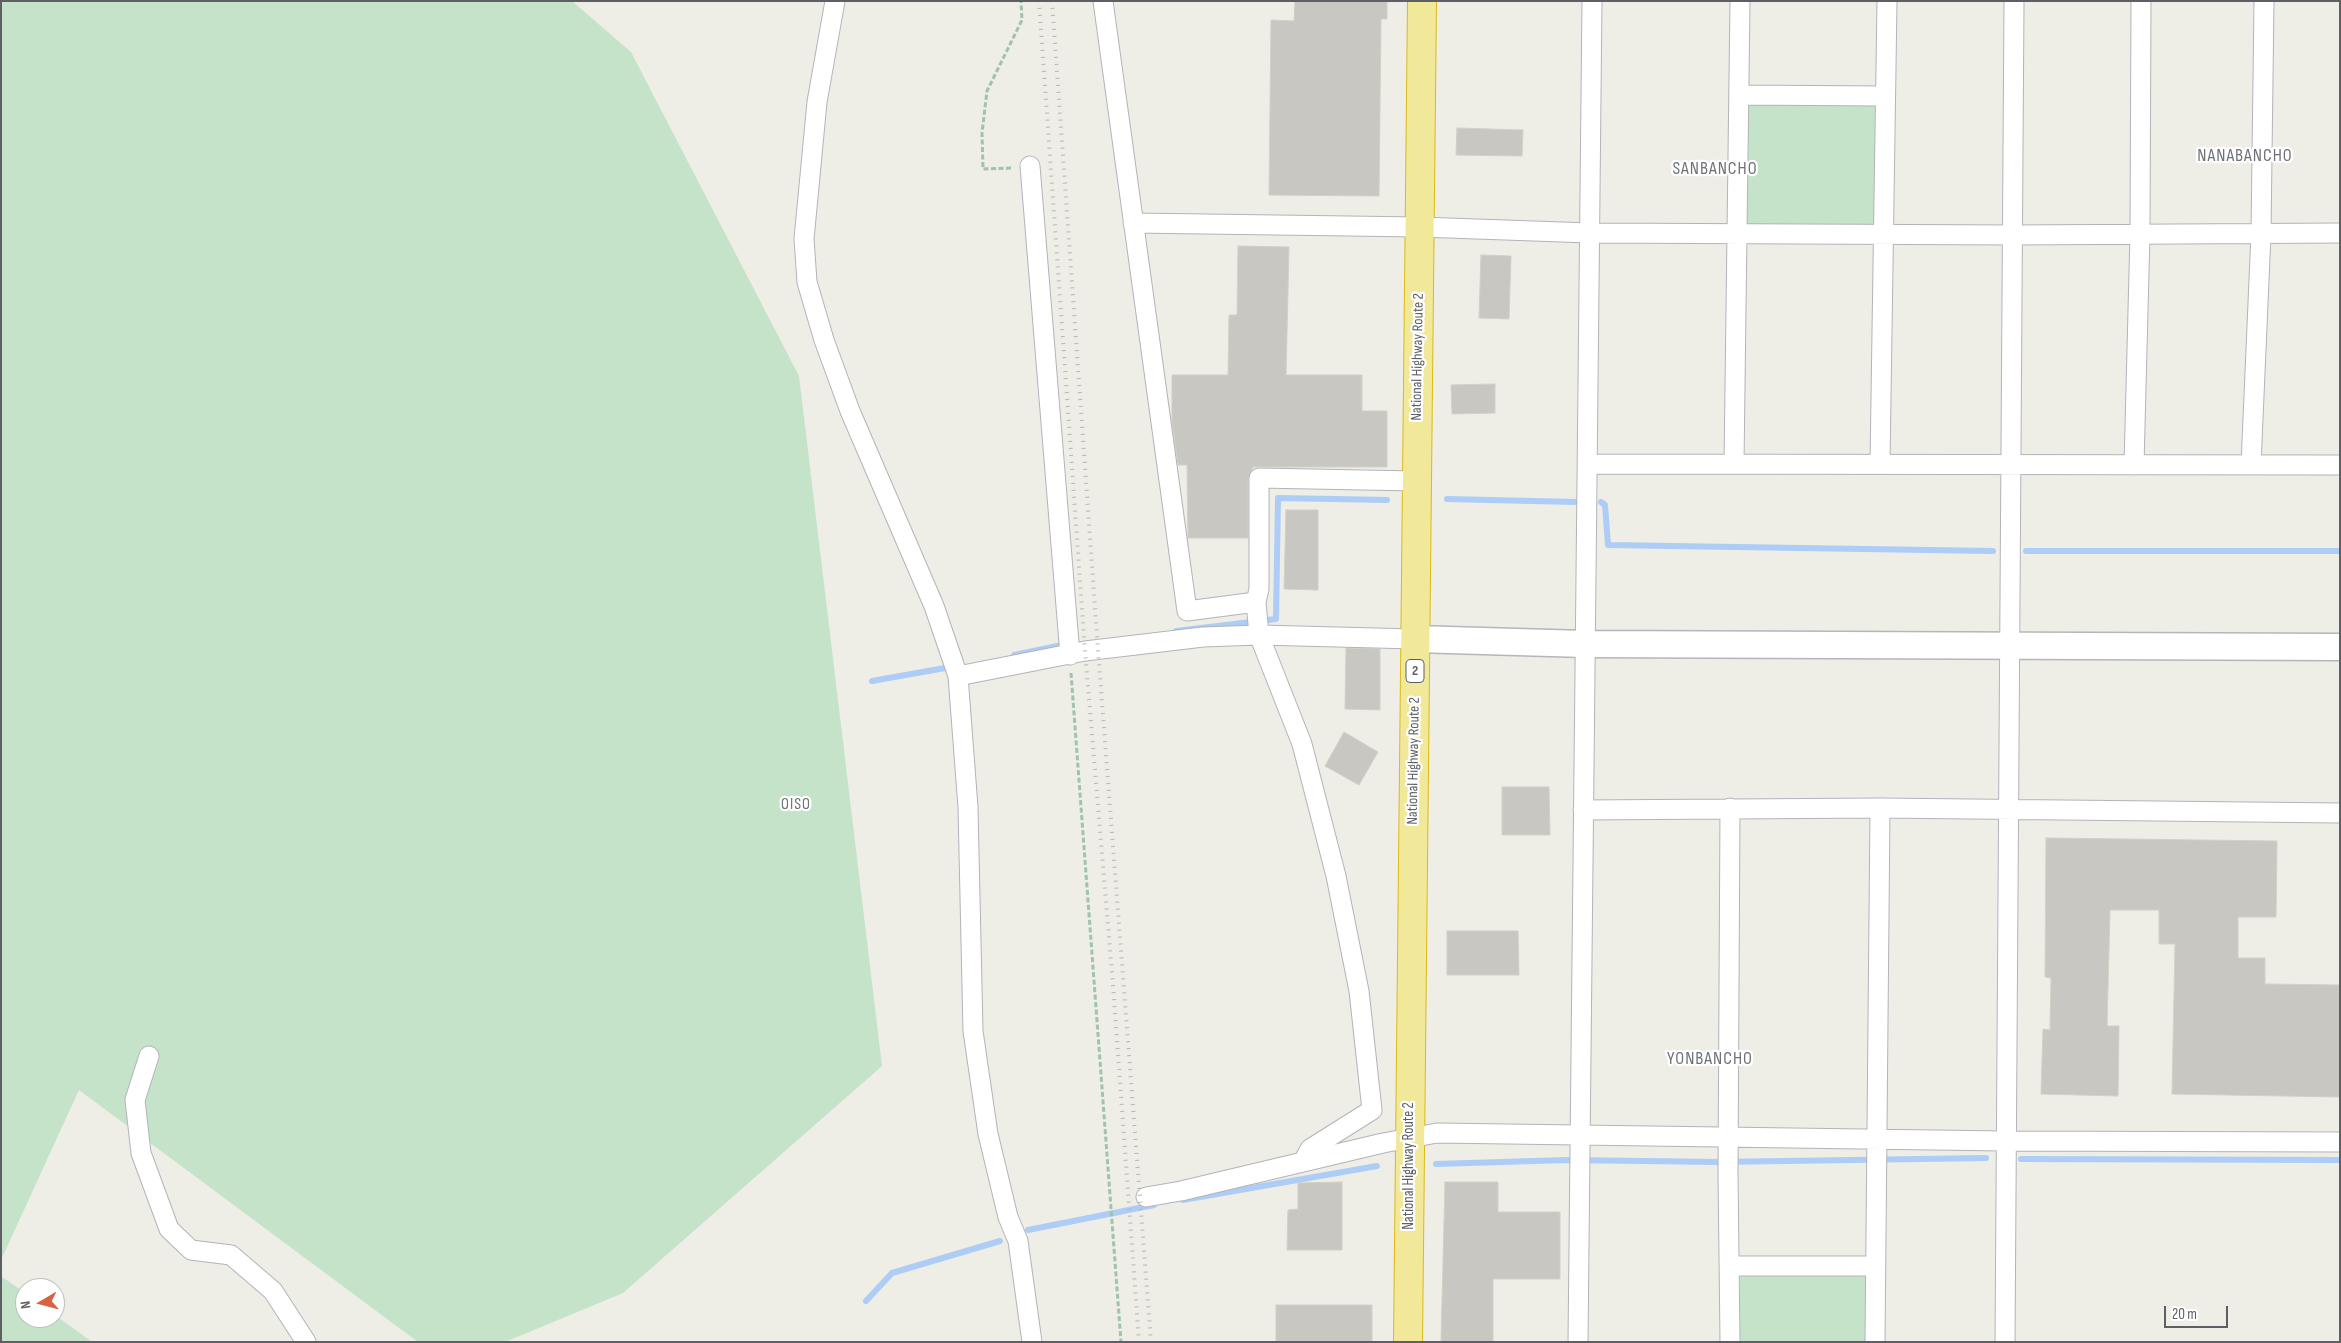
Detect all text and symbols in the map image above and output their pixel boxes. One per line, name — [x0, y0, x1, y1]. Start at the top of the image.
district label: NANABANCHO — [2196, 145, 2294, 167]
district label: SANBANCHO — [1671, 158, 1759, 180]
street label: National Highway Route 2 — [1408, 293, 1428, 421]
road number: 2 — [1406, 659, 1424, 682]
street label: National Highway Route 2 — [1404, 697, 1424, 825]
district label: OISO — [781, 795, 811, 815]
district label: YONBANCHO — [1666, 1048, 1754, 1070]
street label: National Highway Route 2 — [1400, 1102, 1418, 1230]
north arrow — [15, 1278, 65, 1328]
scale bar — [2166, 1296, 2230, 1328]
text: N — [17, 1300, 35, 1310]
text: 20 m — [2172, 1305, 2197, 1324]

